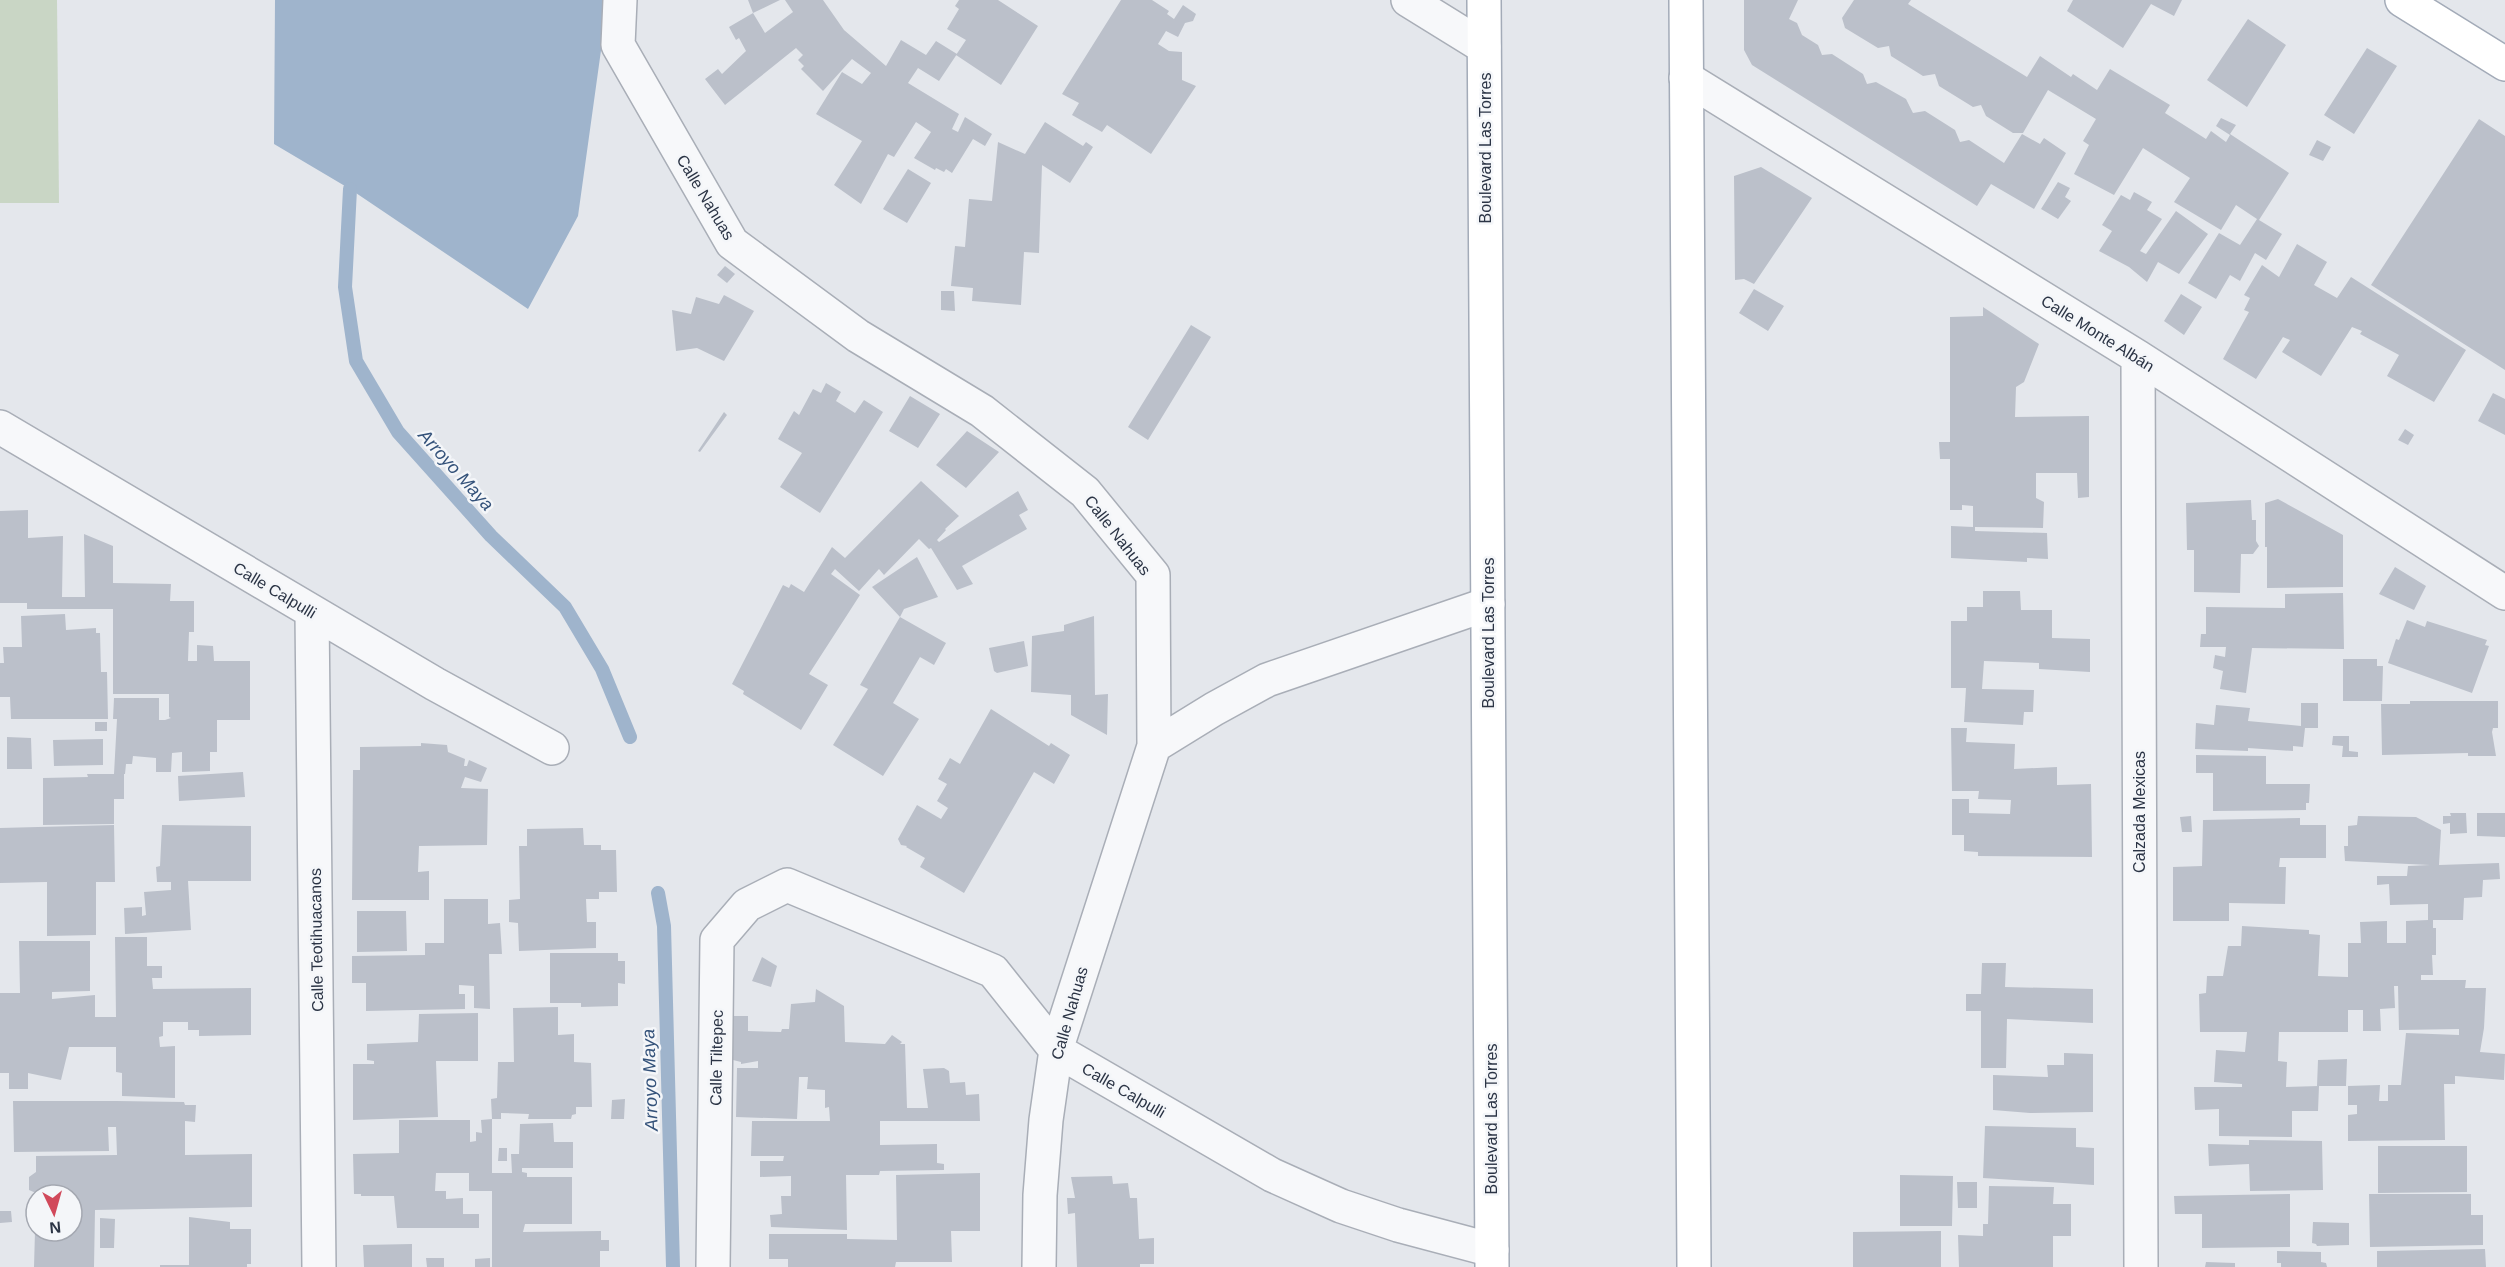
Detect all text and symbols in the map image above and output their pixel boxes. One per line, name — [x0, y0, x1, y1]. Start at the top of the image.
street label: Boulevard Las Torres — [1477, 73, 1494, 223]
street label: Calle Nahuas — [674, 152, 738, 243]
street label: Calle Monte Albán — [2038, 292, 2157, 375]
water label: Arroyo Maya — [414, 425, 498, 515]
street label: Calle Nahuas — [1081, 492, 1154, 578]
street label: Boulevard Las Torres — [1480, 558, 1497, 708]
street label: Calle Calpulli — [230, 559, 319, 622]
street label: Calzada Mexicas — [2131, 751, 2148, 873]
street label: Calle Teotihuacanos — [307, 868, 326, 1012]
street label: Calle Nahuas — [1048, 965, 1091, 1062]
street label: Calle Tiltepec — [707, 1010, 726, 1106]
water label: Arroyo Maya — [638, 1029, 662, 1132]
street label: Boulevard Las Torres — [1483, 1044, 1500, 1194]
street label: Calle Calpulli — [1079, 1060, 1168, 1121]
north arrow — [24, 1183, 84, 1243]
text: N — [49, 1218, 62, 1236]

